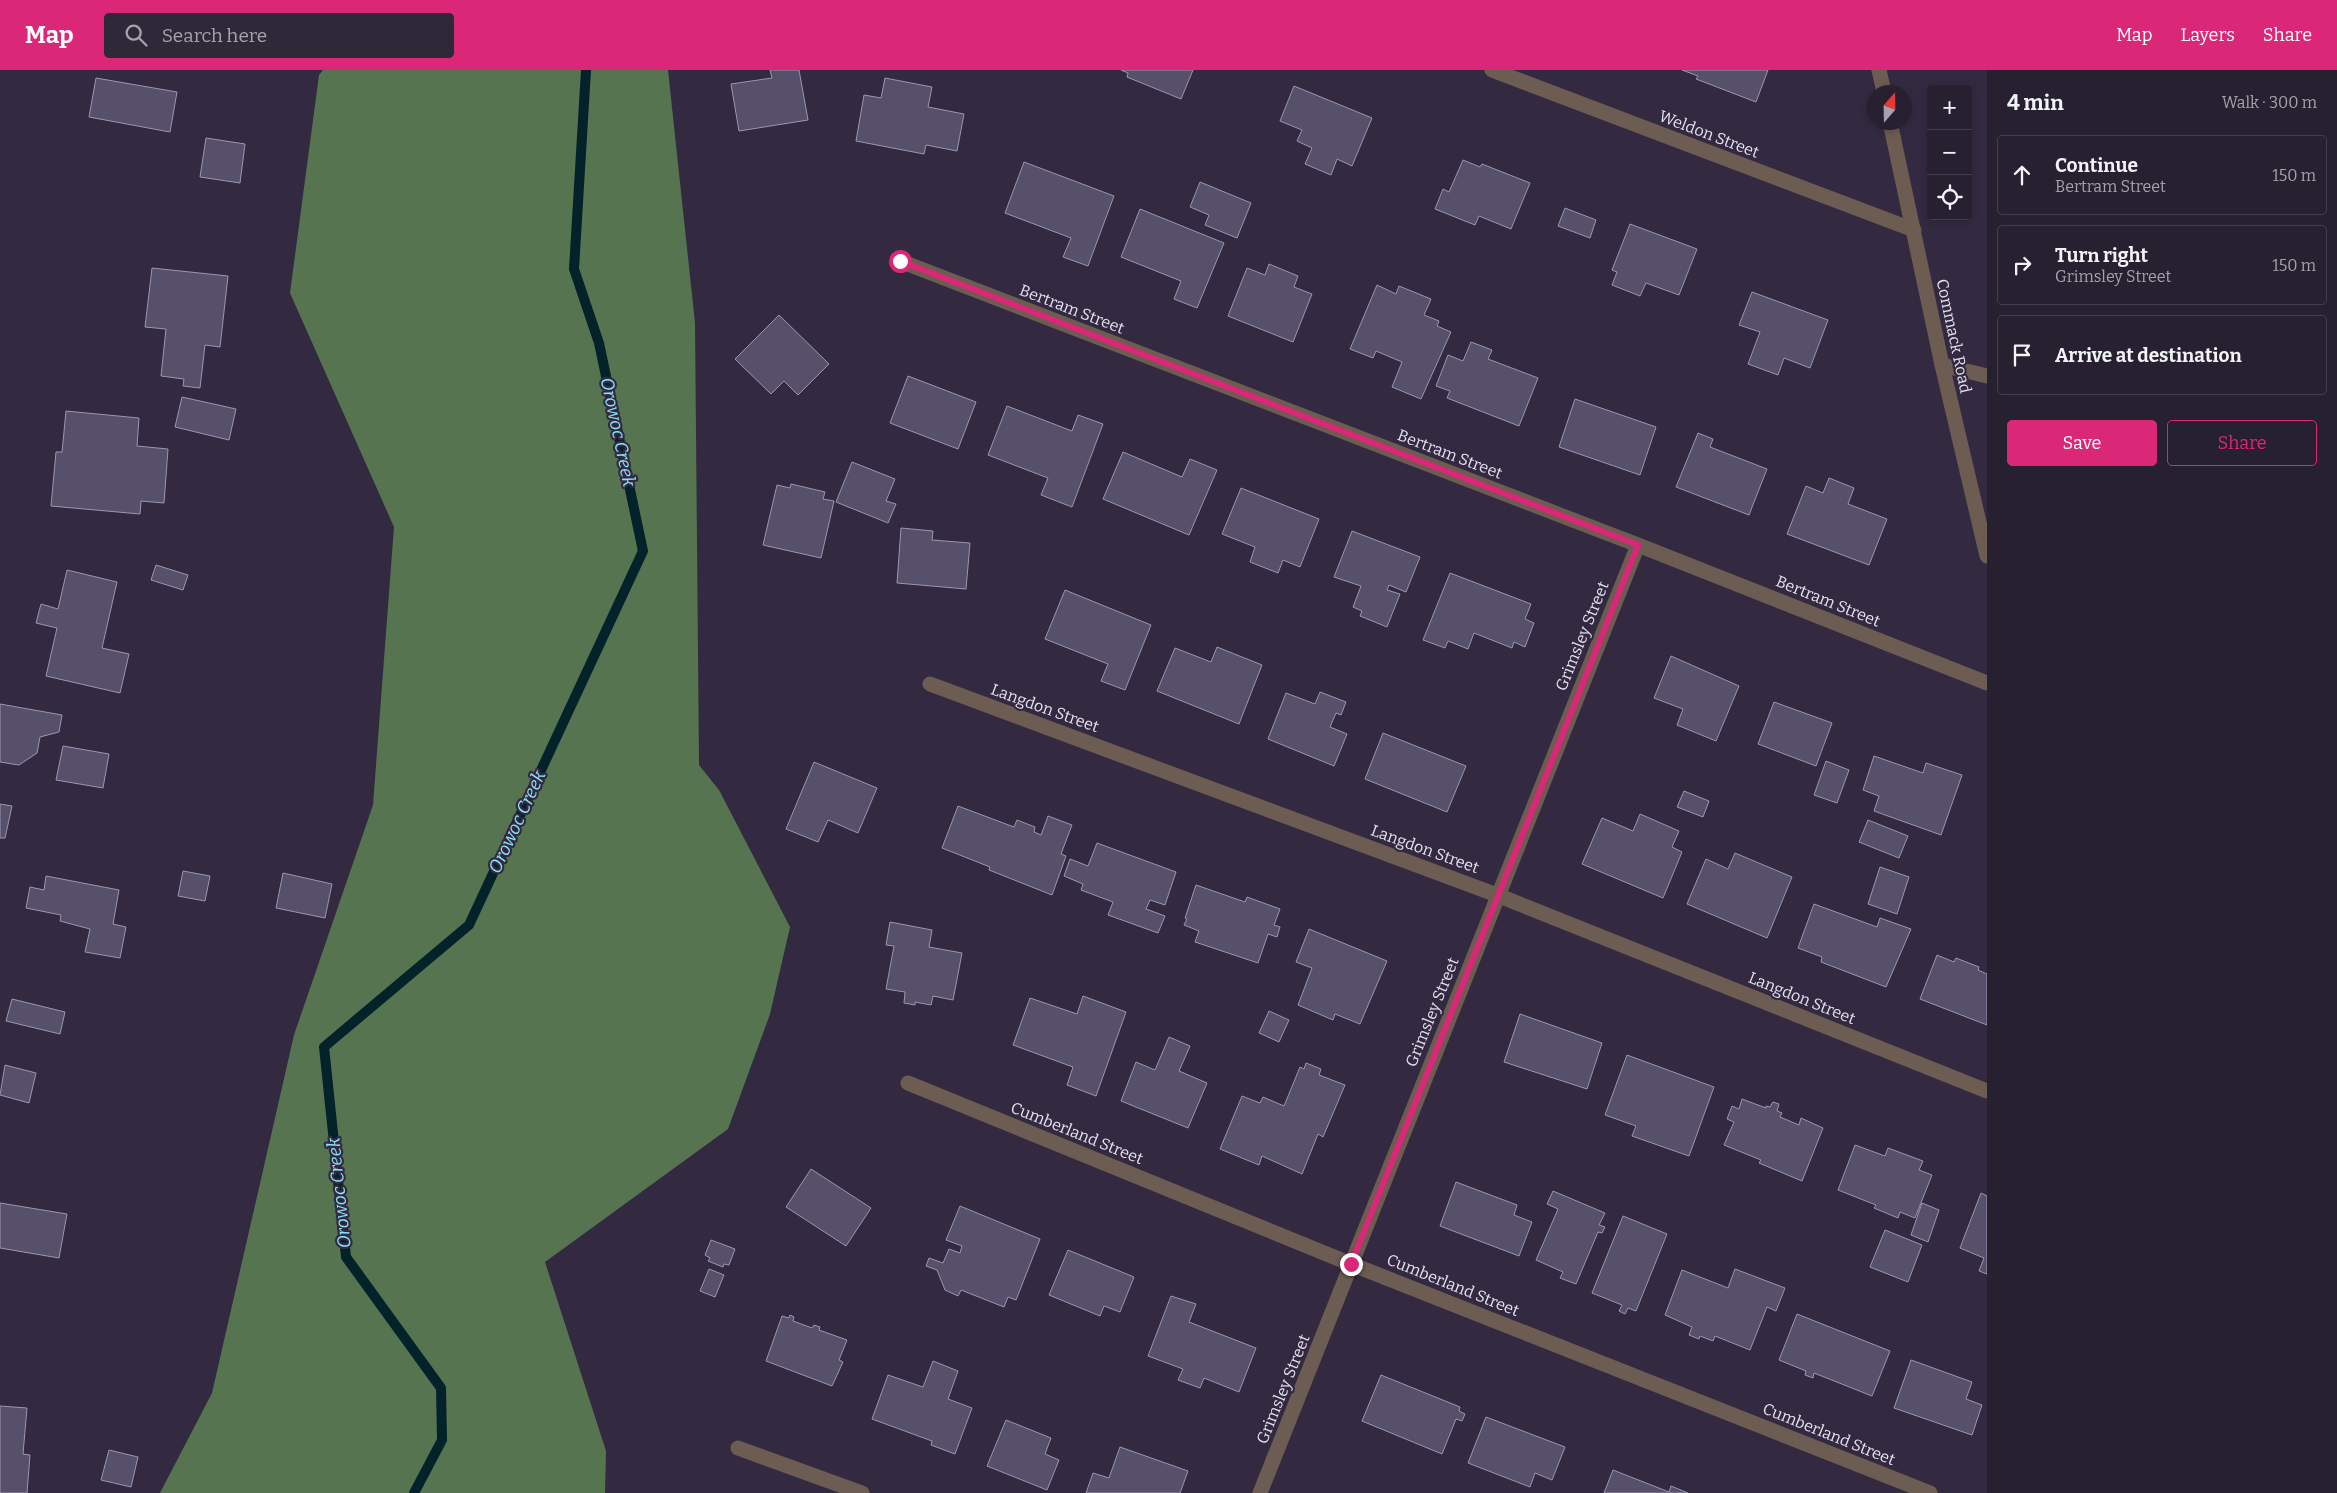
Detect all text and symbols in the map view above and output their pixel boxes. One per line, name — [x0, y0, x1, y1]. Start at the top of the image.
search box — [104, 13, 454, 58]
text: Map — [25, 21, 74, 49]
icon: search — [122, 21, 150, 49]
text: Search here — [162, 24, 267, 47]
text: Map — [2116, 24, 2152, 46]
text: Layers — [2180, 24, 2235, 46]
text: Share — [2263, 24, 2312, 46]
north arrow — [1867, 85, 1912, 130]
map controls — [1927, 85, 1972, 220]
button: + — [1927, 85, 1972, 130]
text: 4 min — [2007, 90, 2064, 116]
text: Walk · 300 m — [2222, 93, 2317, 112]
street label: Weldon Street — [1656, 106, 1762, 162]
button: − — [1927, 130, 1972, 175]
text: Continue — [2055, 154, 2138, 177]
icon: ahead — [2008, 161, 2036, 189]
text: 150 m — [2272, 166, 2316, 185]
button: locate — [1927, 175, 1972, 220]
text: Bertram Street — [2055, 177, 2166, 196]
text: Turn right — [2055, 244, 2148, 267]
route start — [889, 250, 912, 273]
icon: right — [2008, 251, 2036, 279]
text: 150 m — [2272, 256, 2316, 275]
text: Grimsley Street — [2055, 267, 2171, 286]
street label: Commack Road — [1933, 277, 1975, 395]
street label: Bertram Street — [1017, 280, 1127, 338]
icon: arrive — [2008, 341, 2036, 369]
text: Arrive at destination — [2055, 344, 2242, 367]
water label: Orowoc Creek — [596, 375, 640, 489]
button: Save — [2007, 420, 2157, 466]
button: Share — [2167, 420, 2317, 466]
street label: Bertram Street — [1395, 425, 1505, 483]
street label: Bertram Street — [1773, 571, 1883, 631]
street label: Grimsley Street — [1551, 578, 1613, 693]
street label: Langdon Street — [988, 680, 1102, 736]
water label: Orowoc Creek — [484, 767, 551, 877]
street label: Langdon Street — [1368, 821, 1482, 877]
street label: Grimsley Street — [1401, 954, 1463, 1069]
street label: Langdon Street — [1746, 968, 1858, 1028]
street label: Cumberland Street — [1008, 1098, 1146, 1168]
water label: Orowoc Creek — [322, 1136, 356, 1249]
street label: Cumberland Street — [1384, 1250, 1522, 1320]
route end — [1340, 1253, 1363, 1276]
street label: Grimsley Street — [1252, 1331, 1314, 1446]
street label: Cumberland Street — [1760, 1399, 1898, 1469]

